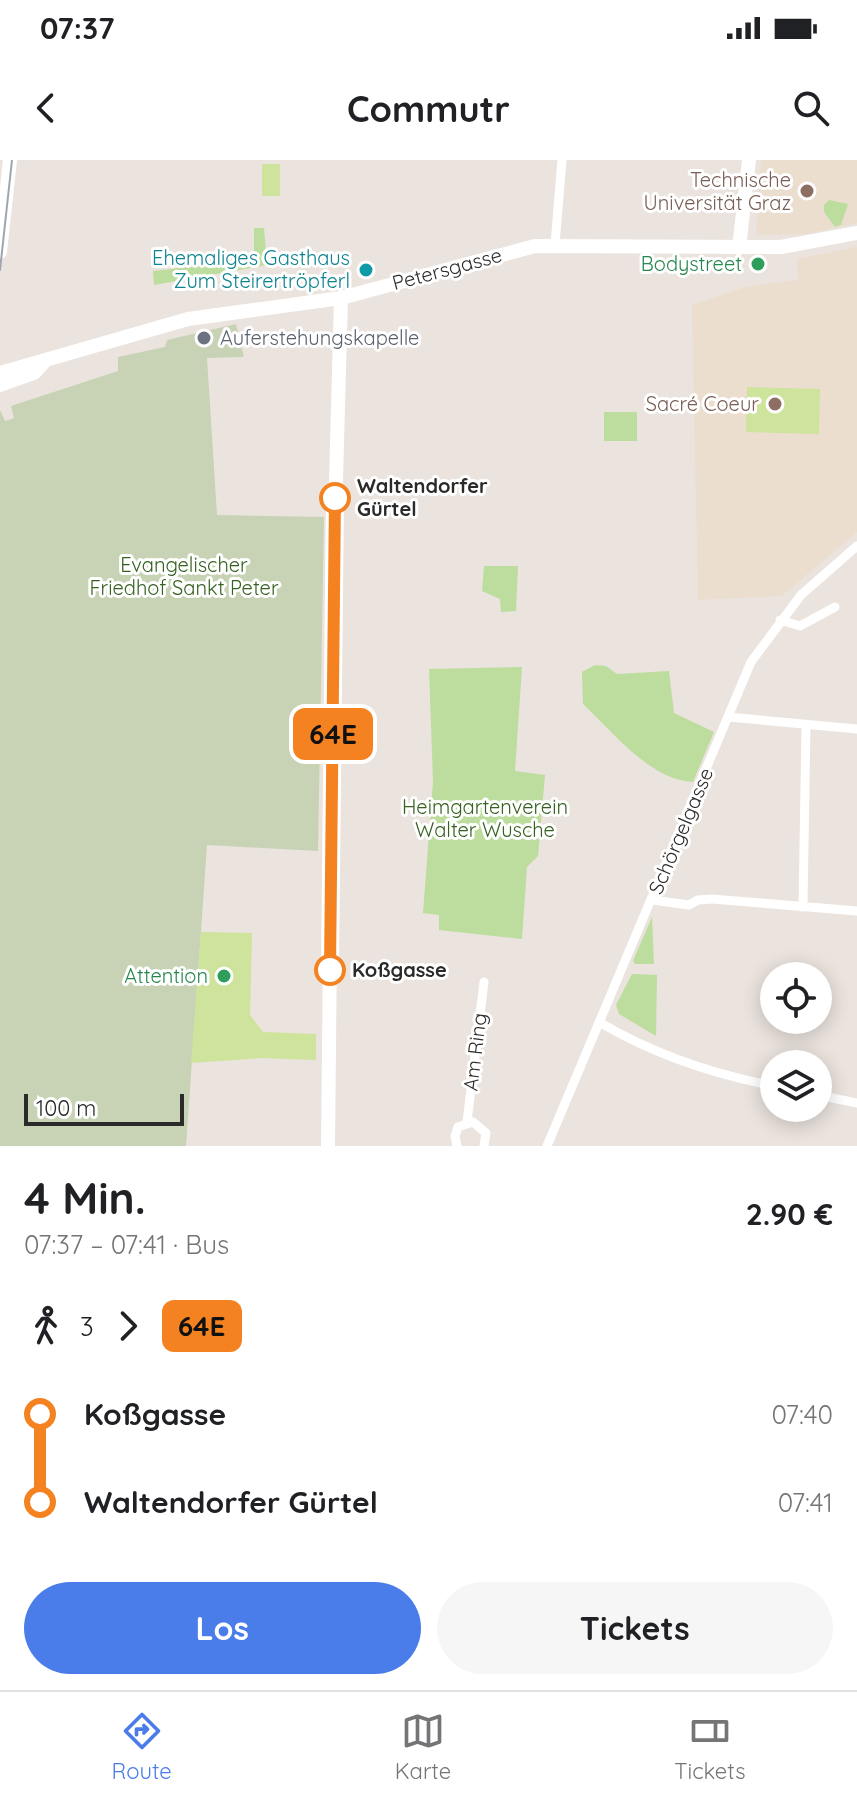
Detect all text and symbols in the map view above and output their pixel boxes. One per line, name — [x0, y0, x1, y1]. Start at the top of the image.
text: 07:37 — [40, 9, 114, 47]
icon: back — [24, 86, 68, 130]
text: Commutr — [347, 86, 510, 131]
icon: search — [789, 86, 833, 130]
place label: Technische Universität Graz — [644, 167, 791, 215]
marker: Technische Universität Graz — [798, 182, 816, 200]
street label: Petersgasse — [389, 242, 505, 295]
place label: Ehemaliges Gasthaus Zum Steirertröpferl — [152, 245, 350, 293]
place label: Bodystreet — [641, 251, 742, 276]
marker: Bodystreet — [749, 255, 767, 273]
marker: Ehemaliges Gasthaus Zum Steirertröpferl — [357, 261, 375, 279]
place label: Auferstehungskapelle — [220, 325, 419, 350]
marker: Auferstehungskapelle — [195, 329, 213, 347]
place label: Sacré Coeur — [646, 391, 759, 416]
marker: Sacré Coeur — [766, 395, 784, 413]
place label: Waltendorfer Gürtel — [357, 473, 488, 521]
marker: Waltendorfer Gürtel — [320, 483, 350, 513]
park label: Evangelischer Friedhof Sankt Peter — [89, 552, 279, 600]
line badge: 64E — [287, 708, 379, 760]
text: 64E — [309, 716, 357, 751]
street label: Schörgelgasse — [643, 764, 718, 898]
park label: Heimgartenverein Walter Wusche — [402, 794, 568, 842]
marker: Koßgasse — [315, 955, 345, 985]
place label: Koßgasse — [352, 957, 447, 982]
map controls — [760, 962, 832, 1122]
button: locate — [760, 962, 832, 1034]
place label: Attention — [124, 963, 208, 988]
marker: Attention — [215, 967, 233, 985]
street label: Am Ring — [457, 1012, 492, 1092]
button: layers — [760, 1050, 832, 1122]
scale bar — [24, 1090, 184, 1126]
text: 100 m — [36, 1094, 96, 1122]
text: 4 Min. — [24, 1170, 146, 1225]
text: 2.90 € — [746, 1195, 833, 1233]
text: 07:37 – 07:41 · Bus — [24, 1228, 229, 1261]
icon: walk — [24, 1304, 68, 1348]
icon: forward — [106, 1304, 150, 1348]
text: 64E — [178, 1308, 226, 1343]
text: 3 — [80, 1310, 94, 1343]
text: Koßgasse — [84, 1395, 226, 1433]
text: 07:40 — [772, 1398, 833, 1431]
text: Waltendorfer Gürtel — [84, 1483, 378, 1521]
text: 07:41 — [778, 1486, 833, 1519]
button: Los — [24, 1582, 421, 1674]
button: Tickets — [437, 1582, 833, 1674]
tab: Route — [112, 1709, 172, 1785]
tab: Karte — [395, 1709, 451, 1785]
tab: Tickets — [674, 1709, 745, 1785]

